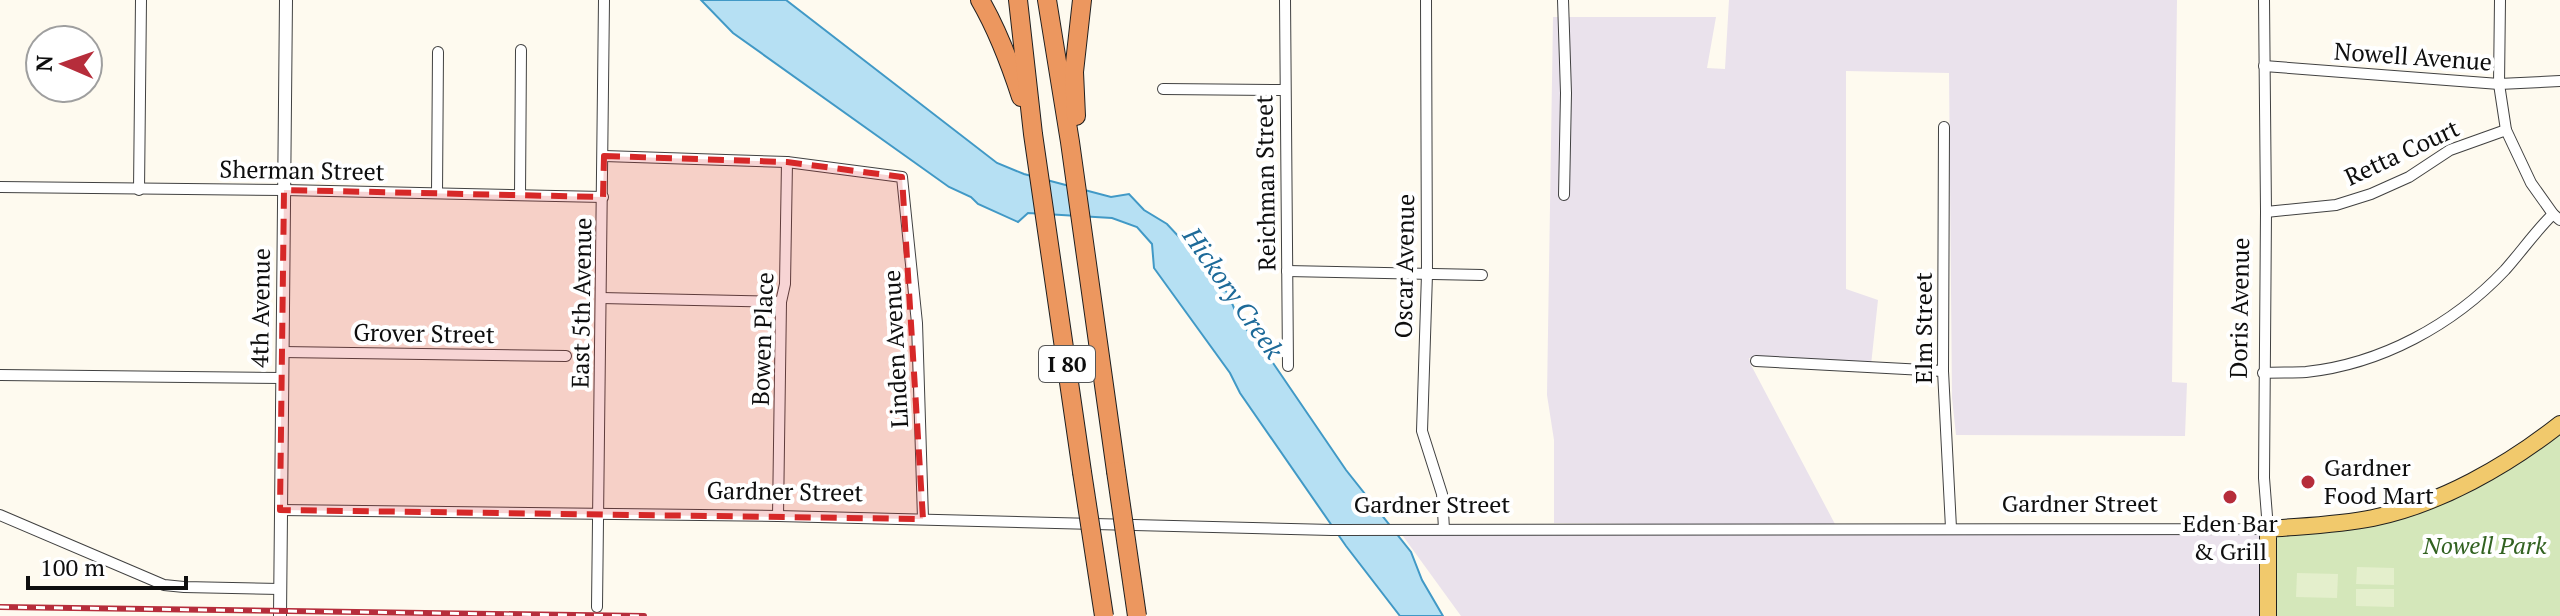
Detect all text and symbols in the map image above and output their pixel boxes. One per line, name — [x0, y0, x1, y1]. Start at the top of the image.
north arrow — [24, 24, 104, 104]
street label: Nowell Avenue — [2333, 35, 2493, 77]
text: N — [29, 54, 58, 72]
street label: Reichman Street — [1247, 94, 1283, 271]
street label: Retta Court — [2339, 112, 2464, 193]
street label: Sherman Street — [219, 153, 385, 187]
street label: Oscar Avenue — [1387, 193, 1421, 339]
street label: East 5th Avenue — [564, 217, 598, 389]
water label: Hickory Creek — [1175, 219, 1292, 365]
street label: Doris Avenue — [2222, 237, 2256, 379]
street label: 4th Avenue — [243, 248, 277, 368]
street label: Linden Avenue — [875, 269, 915, 429]
street label: Bowen Place — [744, 272, 780, 406]
street label: Elm Street — [1907, 272, 1939, 384]
street label: Grover Street — [353, 316, 495, 350]
road number: I 80 — [1039, 346, 1095, 382]
place label: Gardner Food Mart — [2324, 451, 2434, 511]
marker: Gardner Food Mart — [2299, 473, 2317, 491]
street label: Gardner Street — [706, 474, 864, 508]
street label: Gardner Street — [2002, 487, 2158, 519]
street label: Gardner Street — [1354, 488, 1510, 520]
marker: Eden Bar & Grill — [2221, 488, 2239, 506]
place label: Eden Bar & Grill — [2182, 507, 2279, 567]
park label: Nowell Park — [2422, 529, 2547, 561]
scale bar — [28, 540, 186, 590]
text: 100 m — [40, 551, 105, 583]

